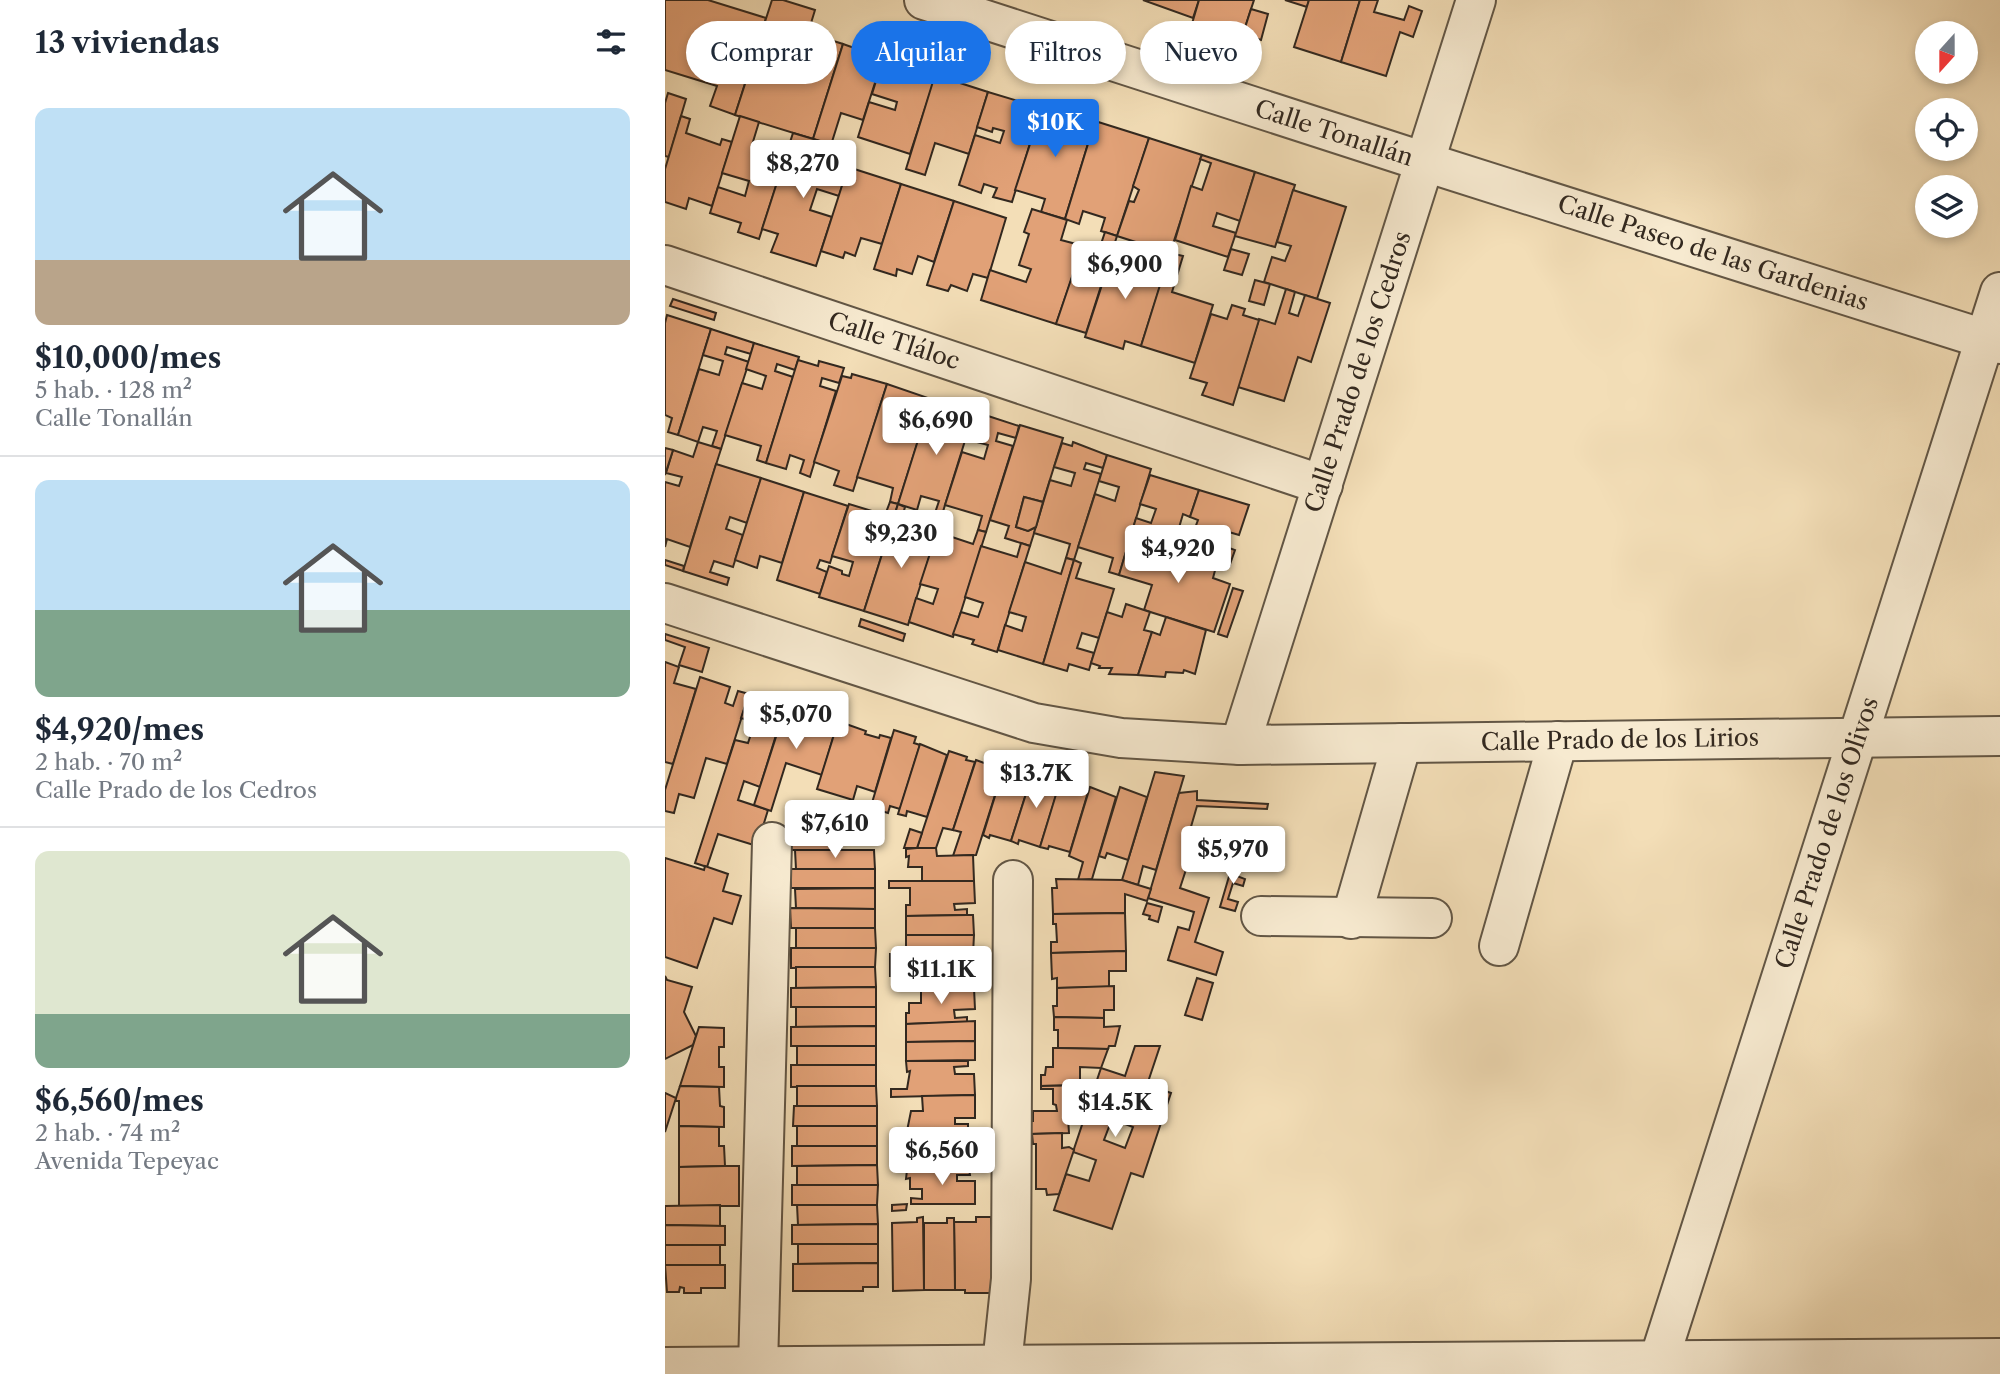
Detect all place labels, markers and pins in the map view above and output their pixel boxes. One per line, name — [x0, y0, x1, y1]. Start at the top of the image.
pin: $10K — [1014, 100, 1096, 159]
pin: $8,270 — [746, 140, 860, 200]
pin: $6,900 — [1068, 242, 1182, 301]
pin: $6,690 — [879, 398, 993, 457]
pin: $9,230 — [844, 510, 958, 570]
pin: $4,920 — [1121, 526, 1235, 585]
pin: $5,070 — [739, 692, 853, 751]
pin: $13.7K — [979, 750, 1093, 810]
pin: $7,610 — [778, 800, 892, 860]
pin: $5,970 — [1176, 826, 1290, 886]
pin: $11.1K — [884, 946, 998, 1006]
pin: $14.5K — [1058, 1080, 1172, 1139]
pin: $6,560 — [885, 1128, 999, 1187]

